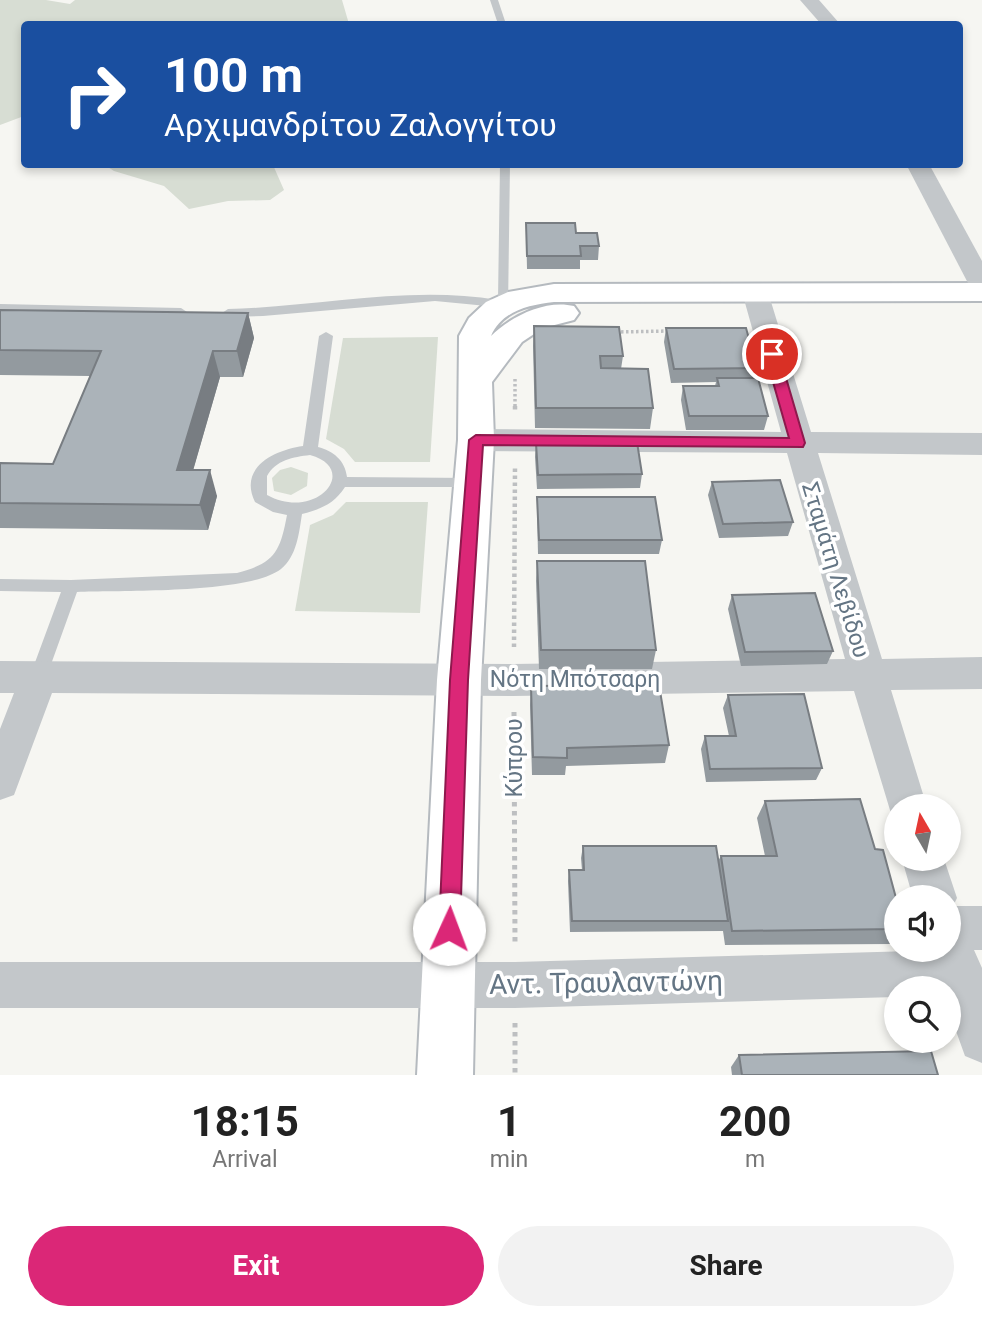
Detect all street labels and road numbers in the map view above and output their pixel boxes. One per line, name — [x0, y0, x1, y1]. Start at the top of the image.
street label: Σταμάτη Λεβίδου — [796, 479, 875, 661]
street label: Νότη Μπότσαρη — [490, 666, 660, 693]
street label: Κύπρου — [501, 718, 528, 798]
street label: Αντ. Τραυλαντώνη — [489, 964, 723, 1001]

